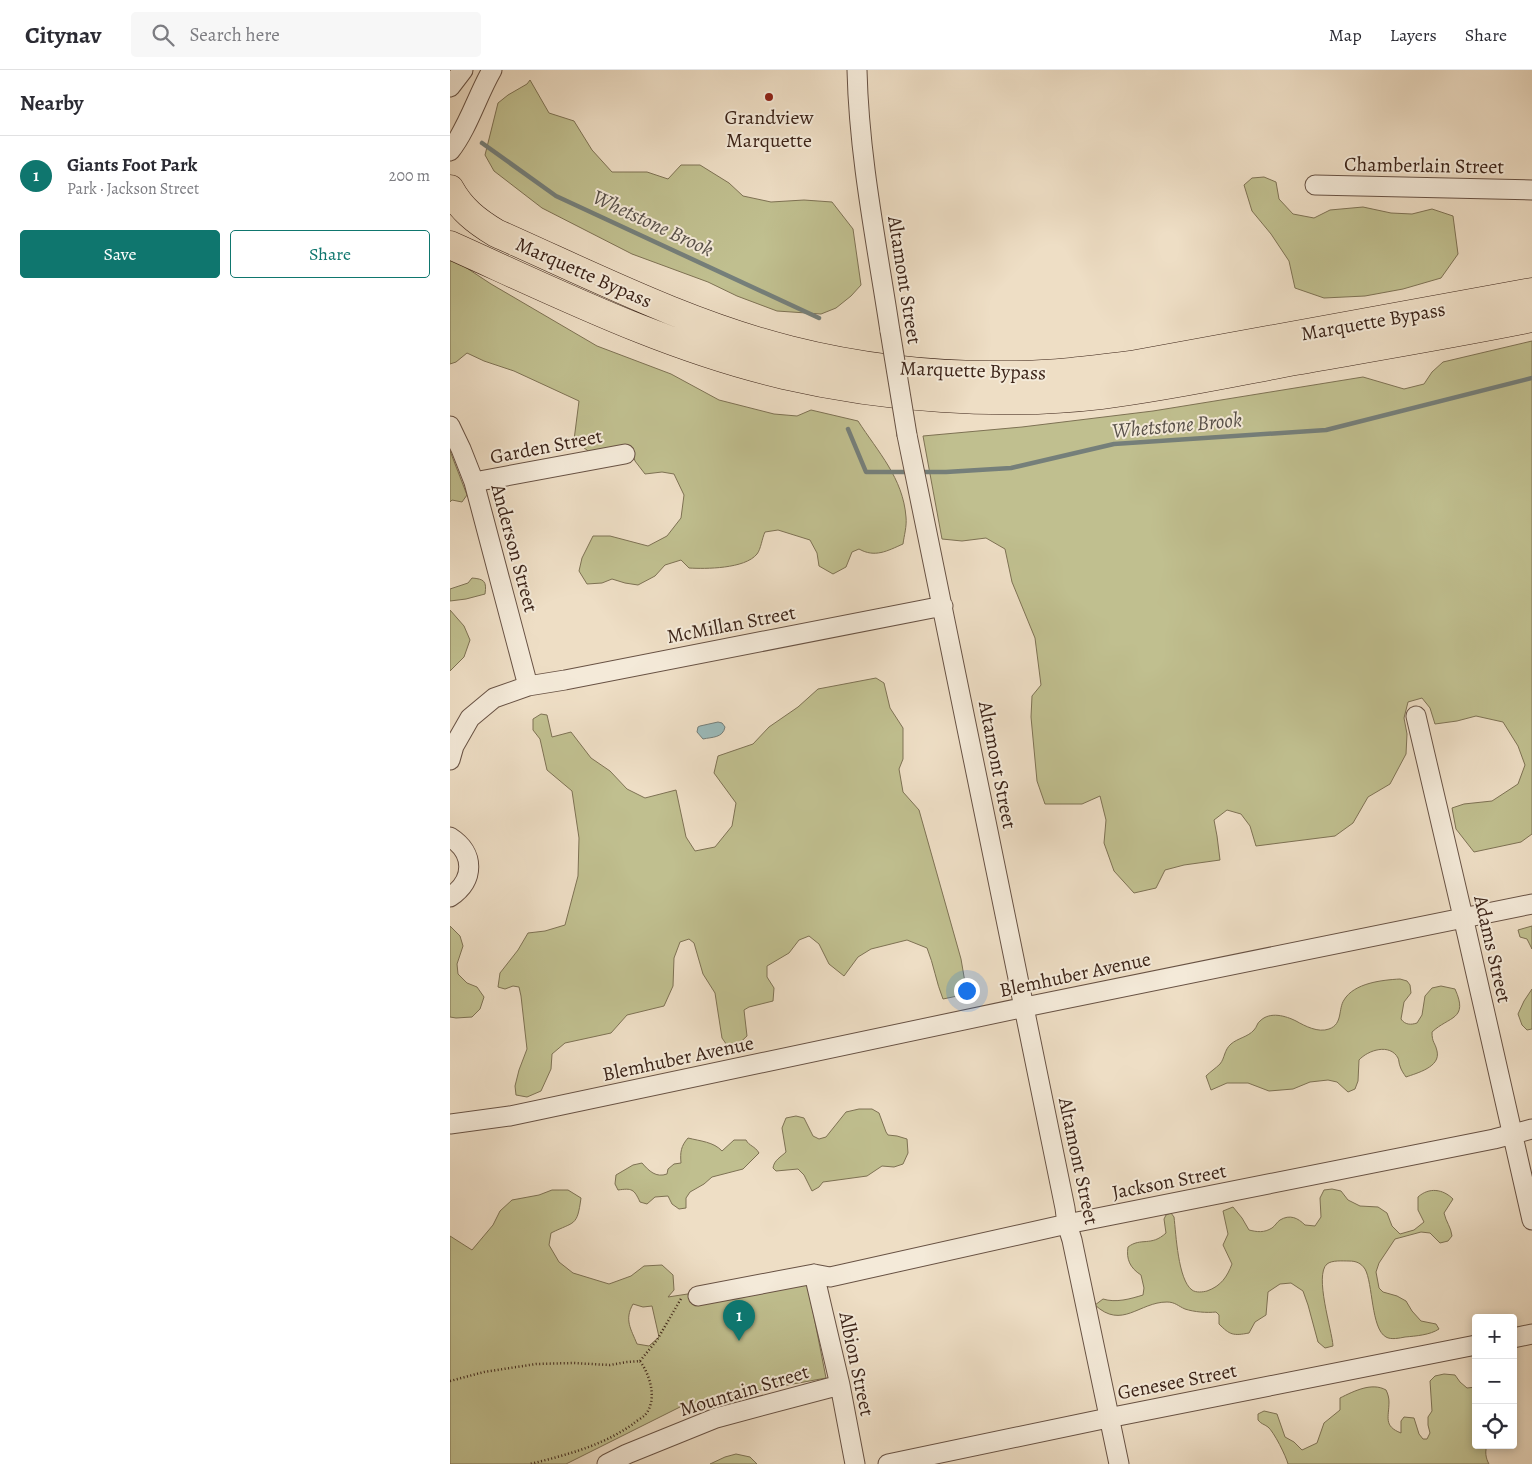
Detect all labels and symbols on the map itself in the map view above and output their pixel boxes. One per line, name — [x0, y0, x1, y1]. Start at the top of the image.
marker: Grandview Marquette — [763, 91, 775, 103]
place label: Grandview Marquette — [724, 104, 814, 154]
street label: Chamberlain Street — [1344, 151, 1505, 180]
water label: Whetstone Brook — [588, 183, 718, 263]
street label: Altamont Street — [881, 213, 928, 346]
street label: Marquette Bypass — [511, 230, 656, 315]
street label: Marquette Bypass — [1299, 295, 1448, 347]
street label: Marquette Bypass — [899, 354, 1047, 387]
water label: Whetstone Brook — [1111, 405, 1243, 445]
street label: Garden Street — [488, 422, 605, 471]
street label: Anderson Street — [484, 480, 545, 616]
street label: McMillan Street — [664, 599, 798, 650]
street label: Altamont Street — [972, 698, 1023, 832]
street label: Adams Street — [1467, 892, 1518, 1006]
street label: Blemhuber Avenue — [997, 945, 1153, 1004]
your location — [954, 978, 980, 1004]
street label: Blemhuber Avenue — [600, 1029, 756, 1088]
street label: Altamont Street — [1052, 1094, 1105, 1228]
street label: Jackson Street — [1110, 1157, 1229, 1206]
pin: 1 — [723, 1300, 755, 1341]
street label: Albion Street — [832, 1308, 881, 1419]
street label: Genesee Street — [1115, 1357, 1239, 1406]
street label: Mountain Street — [676, 1358, 813, 1423]

